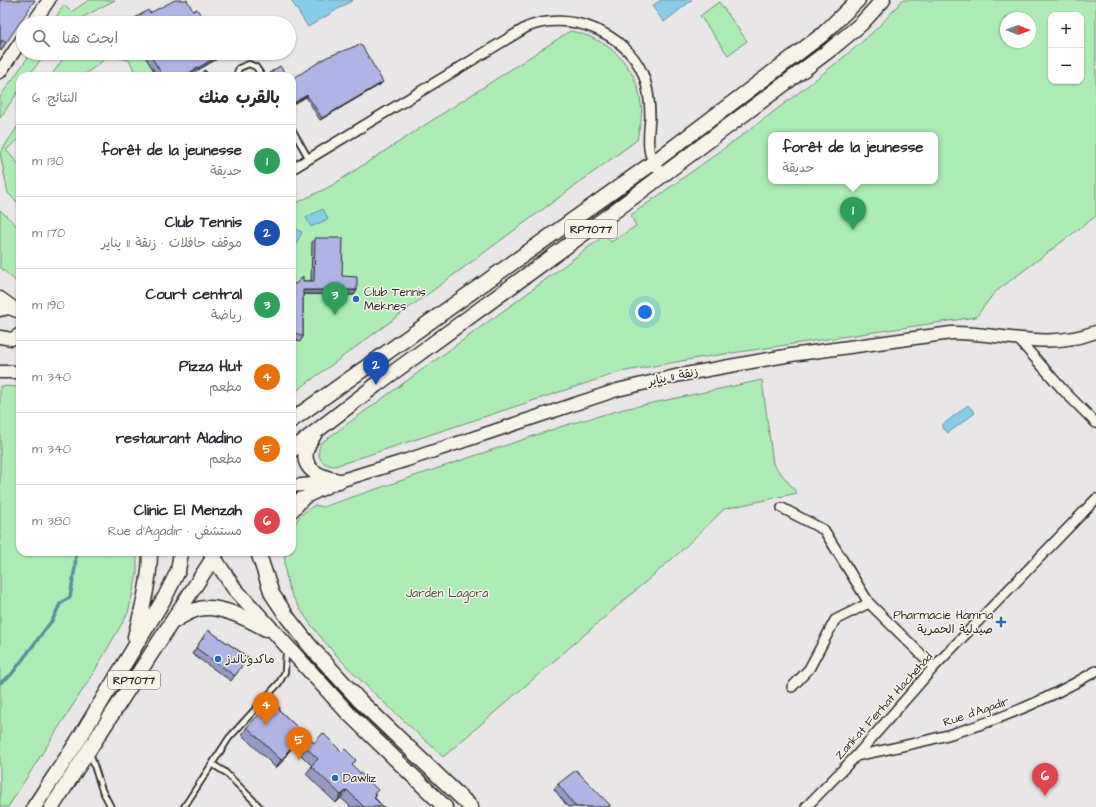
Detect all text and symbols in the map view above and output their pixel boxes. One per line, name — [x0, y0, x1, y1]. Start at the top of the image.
north arrow — [1000, 12, 1036, 48]
map controls — [1048, 12, 1084, 84]
button: + — [1048, 12, 1084, 48]
search box — [16, 16, 296, 60]
icon: search — [30, 27, 52, 49]
text: ابحث هنا — [62, 28, 118, 49]
button: − — [1048, 48, 1084, 84]
text: بالقرب منك — [199, 86, 280, 110]
text: النتائج: 6 — [32, 89, 78, 107]
popup — [768, 132, 938, 184]
text: forêt de la jeunesse — [783, 137, 923, 158]
text: forêt de la jeunesse — [101, 140, 242, 161]
text: 130 m — [32, 152, 64, 170]
text: 1 — [266, 152, 268, 170]
text: حديقة — [783, 159, 814, 177]
text: حديقة — [210, 162, 242, 180]
pin: 1 — [840, 197, 866, 230]
text: Club Tennis — [165, 212, 242, 233]
road number: RP7077 — [565, 220, 617, 238]
text: 170 m — [32, 224, 65, 242]
text: 2 — [263, 224, 271, 242]
text: موقف حافلات · زنقة 11 يناير — [101, 234, 242, 252]
pin: 3 — [322, 282, 348, 315]
text: Court central — [146, 284, 242, 305]
place label: Club Tennis Meknes — [364, 284, 426, 315]
marker: Club Tennis Meknes — [351, 294, 361, 304]
text: 190 m — [32, 296, 65, 314]
text: 3 — [264, 296, 270, 314]
your location — [635, 302, 655, 322]
text: رياضة — [211, 306, 242, 324]
pin: 2 — [363, 352, 389, 385]
text: Pizza Hut — [179, 356, 242, 377]
street label: زنقة 11 يناير — [645, 363, 700, 391]
text: 340 m — [32, 368, 71, 386]
text: 4 — [263, 368, 271, 386]
text: مطعم — [209, 378, 242, 396]
text: restaurant Aladino — [116, 428, 242, 449]
text: 340 m — [32, 440, 71, 458]
text: 5 — [262, 440, 272, 458]
text: مطعم — [209, 450, 242, 468]
text: Clinic El Menzah — [134, 500, 242, 521]
text: 380 m — [32, 512, 71, 530]
text: 6 — [263, 512, 271, 530]
text: مستشفى · Rue d'Agadir — [108, 522, 242, 540]
park label: Jarden Lagora — [406, 585, 488, 603]
place label: Pharmacie Hamria صيدلية الحمرية — [893, 607, 993, 638]
marker: Pharmacie Hamria صيدلية الحمرية — [996, 617, 1006, 627]
street label: Zankat Ferhat Hachehad — [831, 649, 937, 763]
place label: ماكدونالدز — [225, 651, 275, 668]
marker: ماكدونالدز — [213, 654, 223, 664]
road number: RP7077 — [108, 671, 160, 689]
pin: 4 — [253, 692, 279, 725]
street label: Rue d'Agadir — [941, 693, 1012, 732]
pin: 5 — [286, 727, 312, 760]
pin: 6 — [1032, 763, 1058, 796]
place label: Dawliz — [343, 770, 376, 787]
marker: Dawliz — [330, 773, 340, 783]

